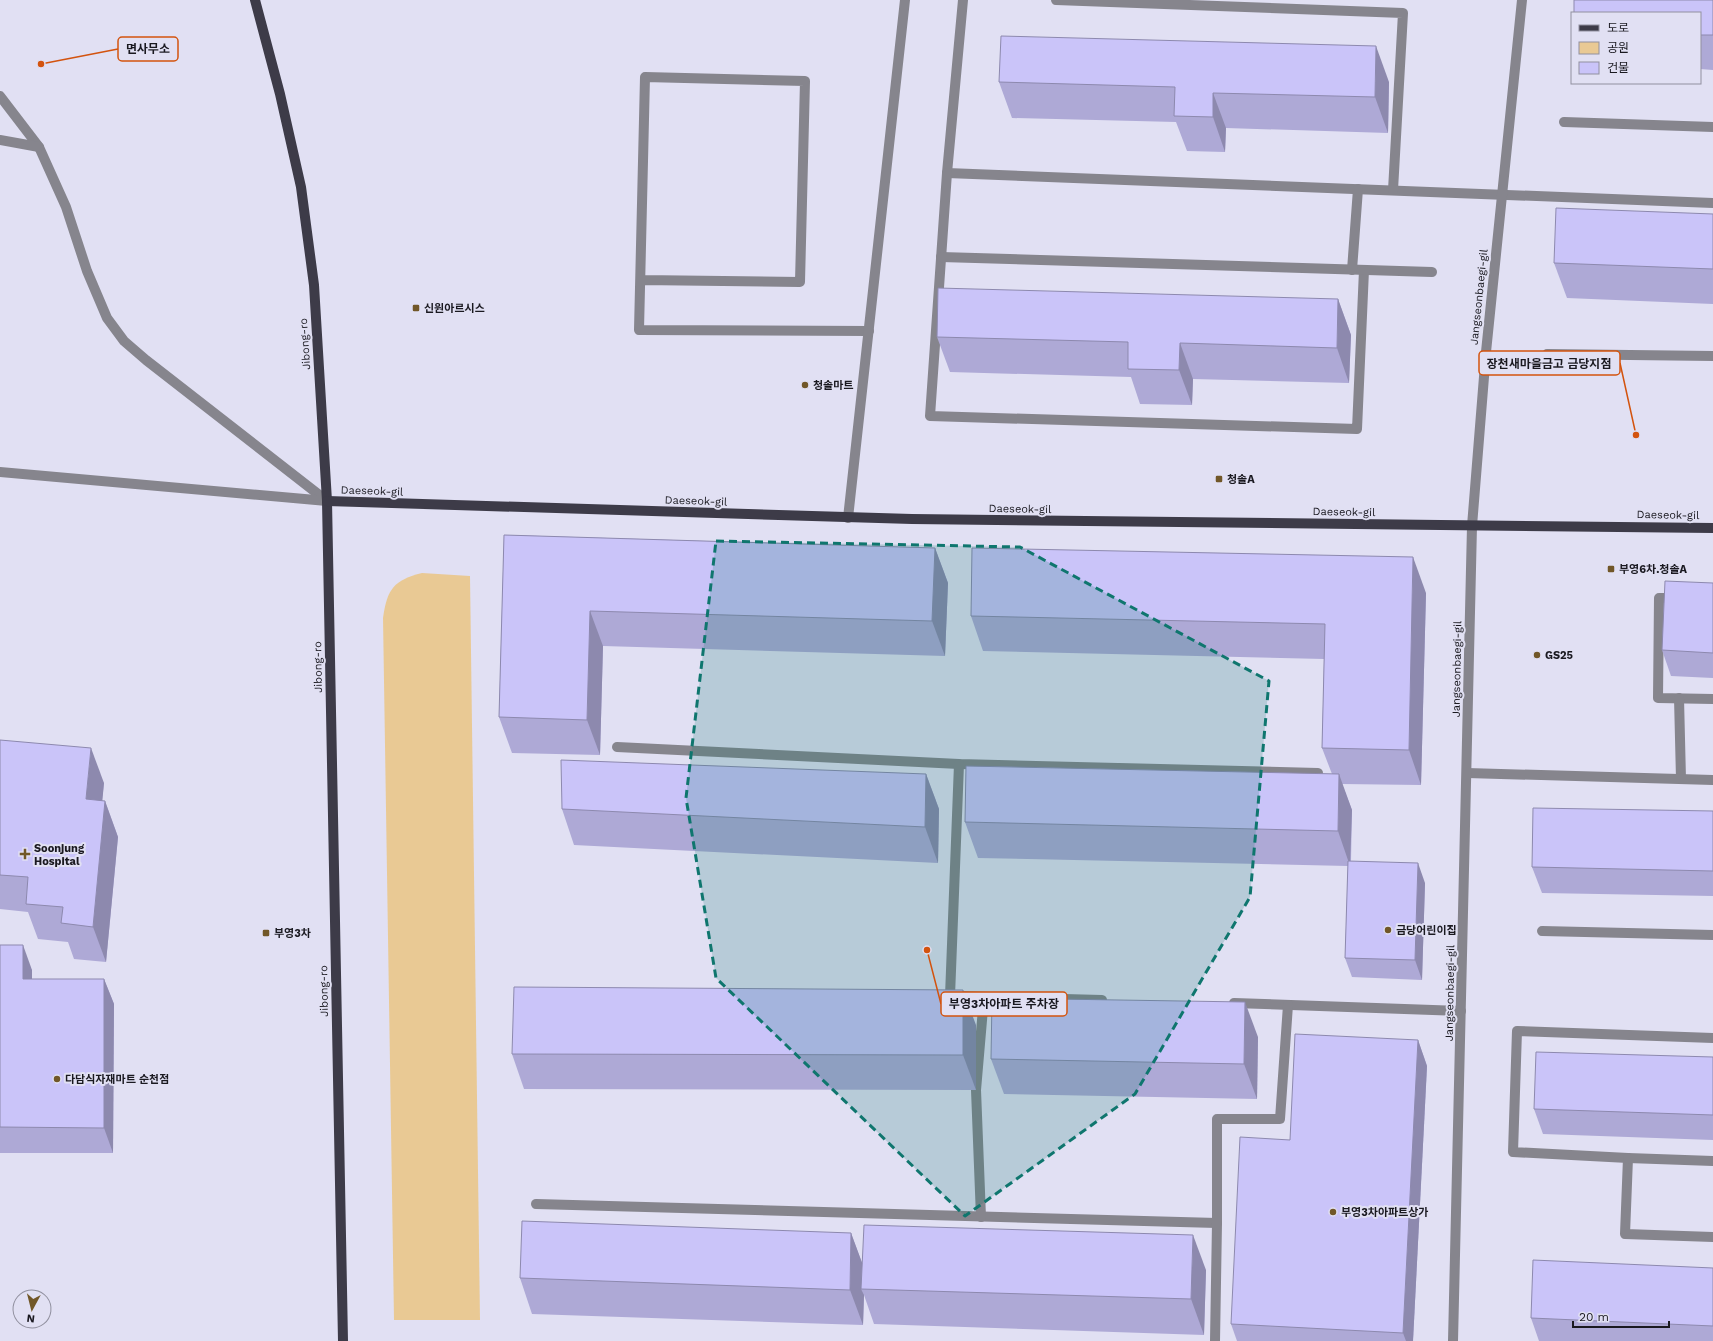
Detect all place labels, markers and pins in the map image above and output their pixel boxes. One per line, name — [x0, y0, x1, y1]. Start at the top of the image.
callout: 면사무소 — [118, 37, 178, 61]
place label: 신원아르시스 — [424, 302, 485, 315]
marker: 신원아르시스 — [411, 303, 421, 313]
callout: 장천새마을금고 금당지점 — [1479, 351, 1620, 375]
place label: 청솔마트 — [813, 379, 853, 392]
marker: 청솔마트 — [800, 380, 810, 390]
place label: 청솔A — [1227, 473, 1255, 486]
marker: 청솔A — [1214, 474, 1224, 484]
place label: 부영6차.청솔A — [1619, 563, 1688, 576]
marker: 부영6차.청솔A — [1606, 564, 1616, 574]
place label: GS25 — [1545, 649, 1573, 662]
marker: GS25 — [1532, 650, 1542, 660]
place label: Soonjung Hospital — [34, 842, 85, 868]
marker: Soonjung Hospital — [19, 848, 31, 860]
place label: 금당어린이집 — [1396, 924, 1457, 937]
marker: 금당어린이집 — [1383, 925, 1393, 935]
place label: 부영3차 — [274, 927, 311, 940]
marker: 부영3차 — [261, 928, 271, 938]
callout: 부영3차아파트 주차장 — [941, 992, 1067, 1016]
place label: 다담식자재마트 순천점 — [65, 1073, 169, 1086]
marker: 다담식자재마트 순천점 — [52, 1074, 62, 1084]
place label: 부영3차아파트상가 — [1341, 1206, 1428, 1219]
marker: 부영3차아파트상가 — [1328, 1207, 1338, 1217]

